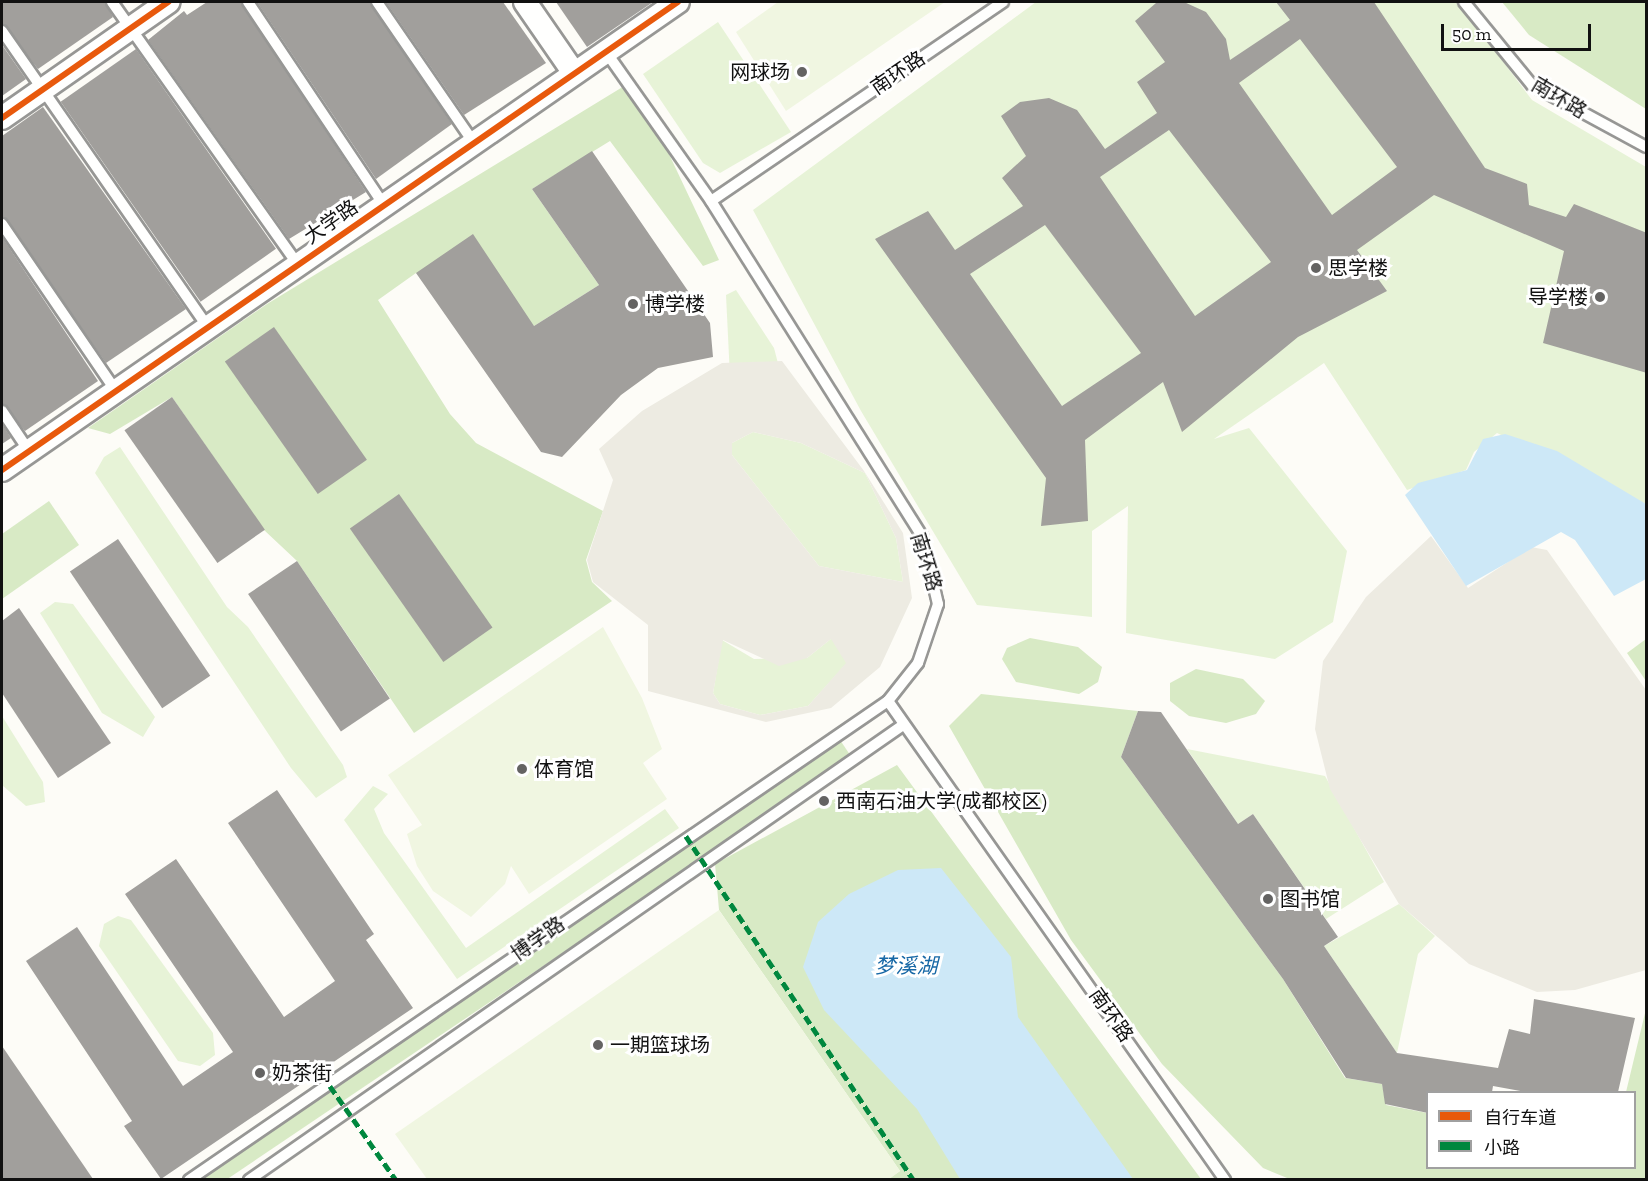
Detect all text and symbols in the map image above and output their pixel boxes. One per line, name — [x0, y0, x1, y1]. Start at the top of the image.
scale bar — [1444, 12, 1594, 50]
text: 50 m — [1452, 23, 1491, 45]
street label: 南环路 — [866, 46, 930, 100]
place label: 网球场 — [730, 60, 790, 84]
marker: 网球场 — [795, 65, 809, 79]
street label: 南环路 — [1527, 72, 1591, 124]
street label: 大学路 — [300, 195, 362, 249]
place label: 思学楼 — [1328, 256, 1388, 280]
marker: 思学楼 — [1309, 261, 1323, 275]
place label: 导学楼 — [1528, 285, 1588, 309]
marker: 导学楼 — [1593, 290, 1607, 304]
place label: 博学楼 — [645, 292, 705, 316]
marker: 博学楼 — [626, 297, 640, 311]
street label: 南环路 — [906, 530, 946, 594]
place label: 体育馆 — [534, 757, 594, 781]
marker: 体育馆 — [515, 762, 529, 776]
place label: 西南石油大学(成都校区) — [836, 789, 1047, 813]
marker: 西南石油大学(成都校区) — [817, 794, 831, 808]
place label: 图书馆 — [1280, 887, 1340, 911]
marker: 图书馆 — [1261, 892, 1275, 906]
street label: 博学路 — [507, 912, 569, 966]
water label: 梦溪湖 — [875, 953, 937, 979]
street label: 南环路 — [1084, 984, 1138, 1046]
place label: 一期篮球场 — [610, 1033, 710, 1057]
marker: 一期篮球场 — [591, 1038, 605, 1052]
place label: 奶茶街 — [272, 1061, 332, 1085]
marker: 奶茶街 — [253, 1066, 267, 1080]
legend — [1426, 1091, 1636, 1169]
text: 自行车道 — [1484, 1107, 1556, 1129]
text: 小路 — [1484, 1137, 1520, 1159]

